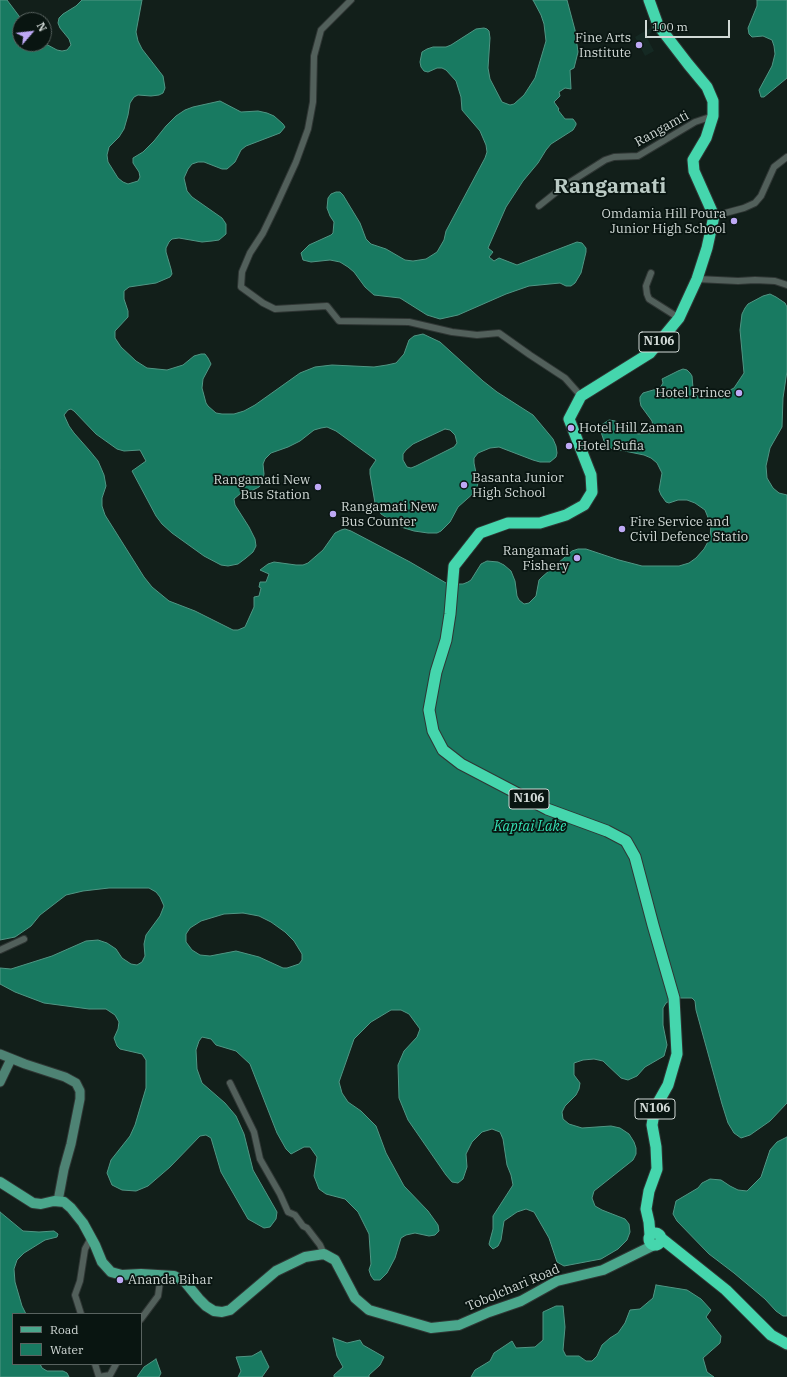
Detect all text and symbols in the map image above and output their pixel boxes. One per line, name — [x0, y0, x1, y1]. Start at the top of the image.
north arrow — [12, 12, 52, 52]
scale bar — [647, 12, 732, 38]
text: 100 m — [652, 19, 688, 34]
text: N — [33, 20, 50, 34]
place label: Fine Arts Institute — [575, 30, 631, 61]
marker: Fine Arts Institute — [634, 40, 644, 50]
street label: Rangamti — [632, 108, 692, 150]
district label: Rangamati — [554, 174, 666, 200]
place label: Omdamia Hill Poura Junior High School — [601, 206, 726, 237]
marker: Omdamia Hill Poura Junior High School — [729, 216, 739, 226]
road number: N106 — [639, 332, 679, 352]
place label: Hotel Prince — [655, 385, 731, 401]
marker: Hotel Prince — [734, 388, 744, 398]
place label: Hotel Hill Zaman — [579, 420, 683, 436]
marker: Hotel Hill Zaman — [566, 423, 576, 433]
place label: Hotel Sufia — [577, 438, 644, 454]
marker: Hotel Sufia — [564, 441, 574, 451]
place label: Basanta Junior High School — [472, 470, 564, 501]
place label: Rangamati New Bus Station — [214, 472, 310, 503]
marker: Basanta Junior High School — [459, 480, 469, 490]
marker: Rangamati New Bus Station — [313, 482, 323, 492]
place label: Rangamati New Bus Counter — [341, 499, 437, 530]
marker: Rangamati New Bus Counter — [328, 509, 338, 519]
place label: Fire Service and Civil Defence Statio — [630, 514, 748, 545]
marker: Fire Service and Civil Defence Statio — [617, 524, 627, 534]
place label: Rangamati Fishery — [503, 543, 569, 574]
marker: Rangamati Fishery — [572, 553, 582, 563]
road number: N106 — [509, 789, 549, 809]
water label: Kaptai Lake — [494, 819, 566, 835]
road number: N106 — [635, 1099, 675, 1119]
street label: Tobolchari Road — [464, 1261, 562, 1315]
place label: Ananda Bihar — [128, 1272, 212, 1288]
marker: Ananda Bihar — [115, 1275, 125, 1285]
legend — [12, 1313, 142, 1365]
text: Road — [50, 1322, 79, 1337]
text: Water — [50, 1342, 83, 1357]

